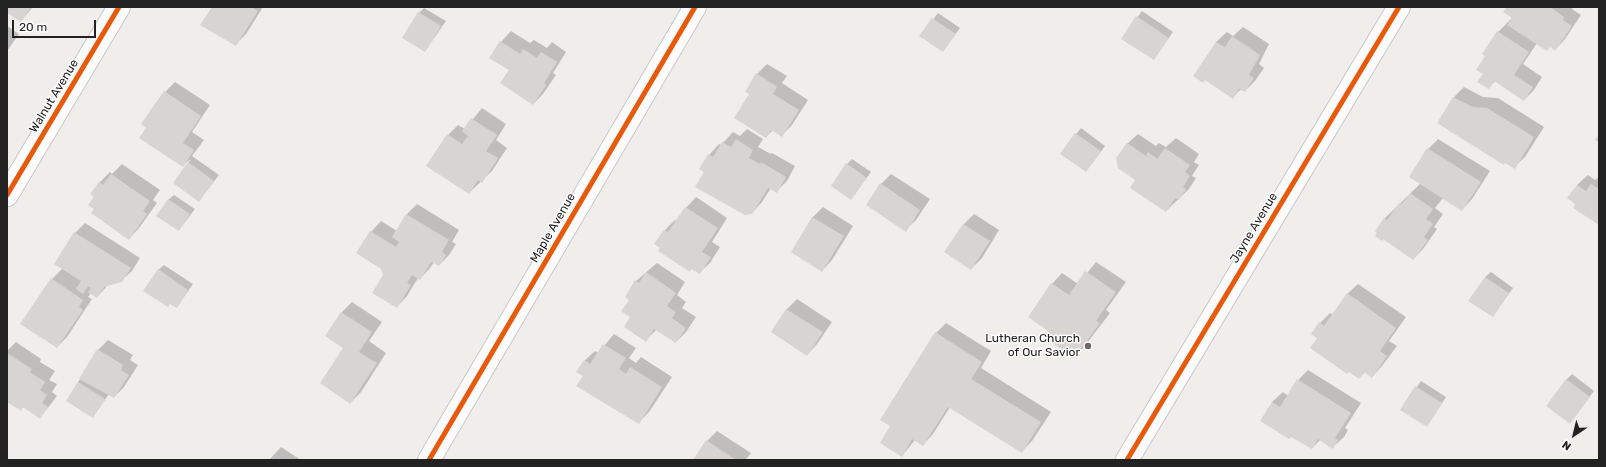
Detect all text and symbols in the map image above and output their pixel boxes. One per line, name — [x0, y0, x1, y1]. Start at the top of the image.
scale bar — [14, 12, 98, 38]
text: 20 m — [19, 20, 47, 34]
street label: Walnut Avenue — [26, 57, 82, 135]
street label: Jayne Avenue — [1227, 190, 1281, 266]
street label: Maple Avenue — [527, 191, 579, 265]
place label: Lutheran Church of Our Savior — [985, 332, 1080, 360]
marker: Lutheran Church of Our Savior — [1083, 341, 1093, 351]
north arrow — [1554, 415, 1594, 455]
text: N — [1560, 438, 1574, 453]

